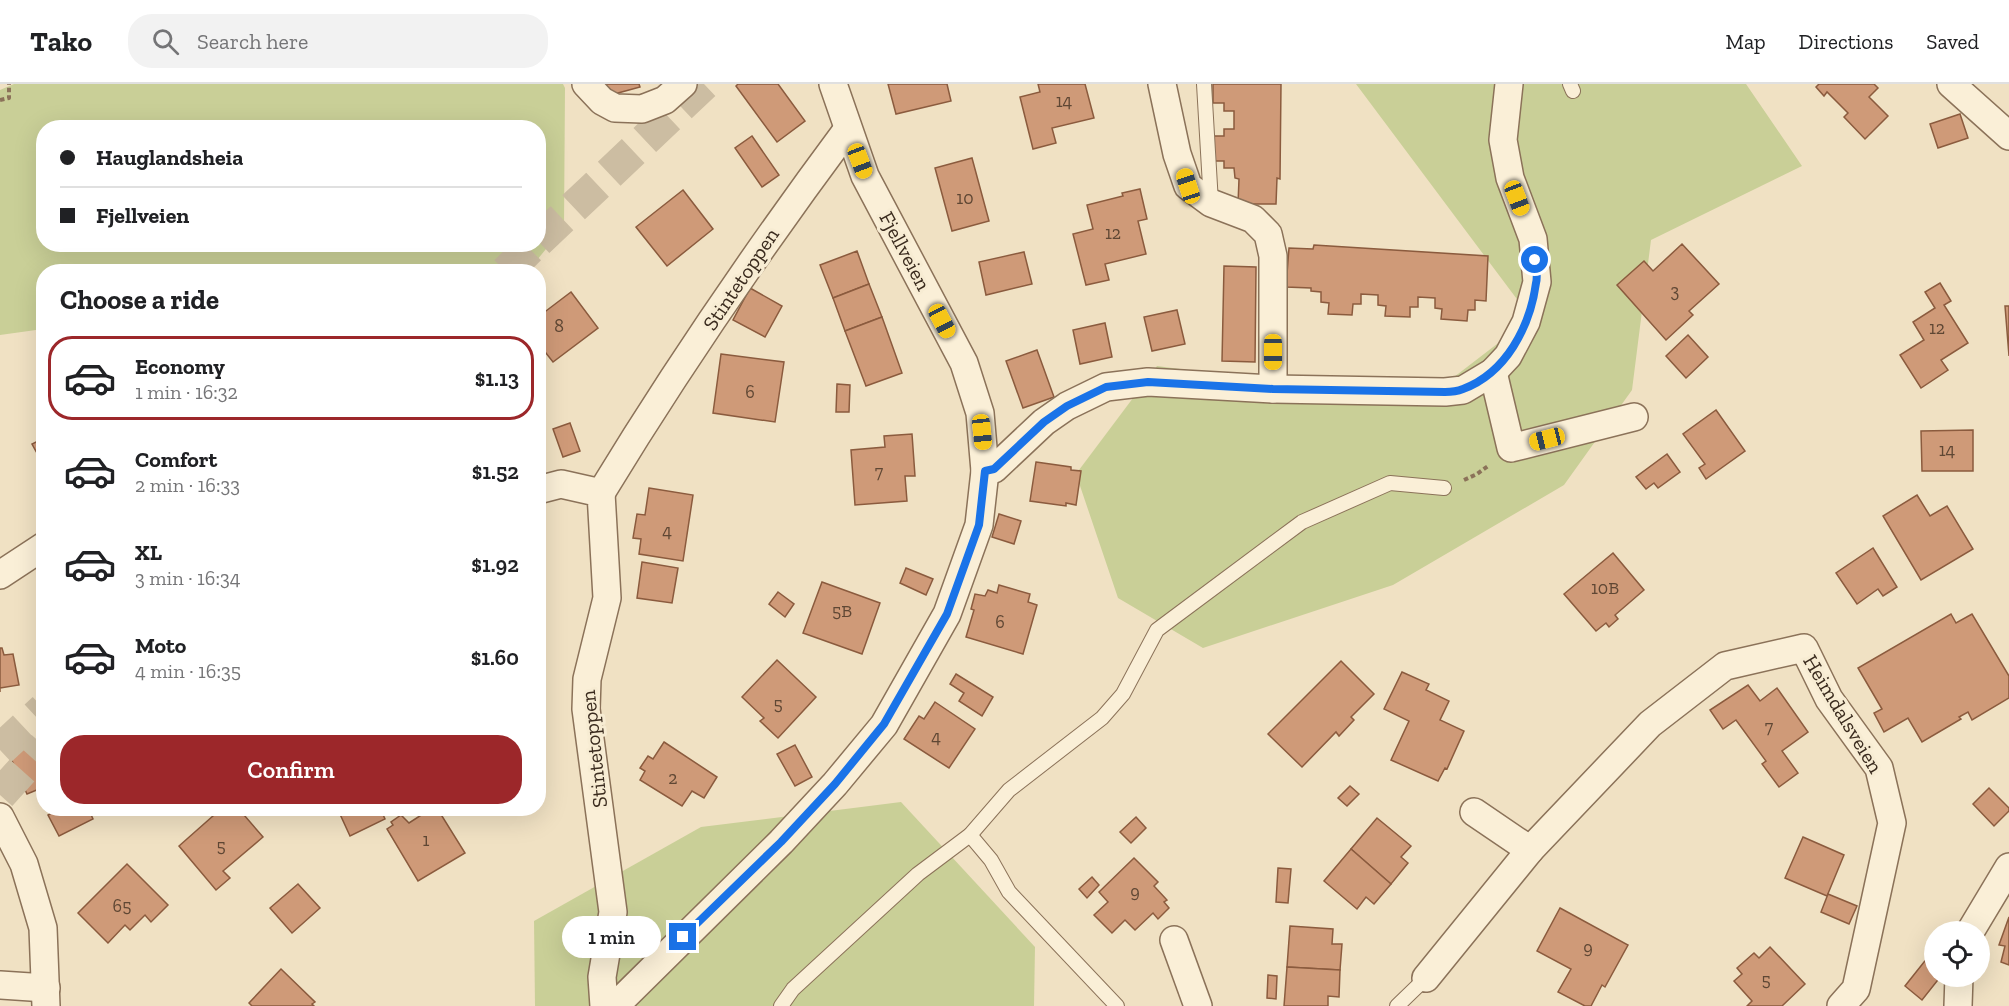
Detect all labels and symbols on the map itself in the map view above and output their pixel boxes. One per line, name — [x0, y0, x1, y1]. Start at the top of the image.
house number: 14 — [1056, 90, 1073, 112]
car — [845, 141, 875, 181]
car — [1174, 166, 1202, 206]
car — [1502, 178, 1532, 218]
house number: 10 — [956, 187, 974, 209]
street label: Fjellveien — [873, 207, 937, 295]
house number: 12 — [1105, 222, 1121, 244]
street label: Stintetoppen — [697, 223, 784, 335]
route start — [1521, 246, 1548, 273]
house number: 3 — [1671, 280, 1680, 302]
car — [926, 301, 958, 341]
house number: 8 — [554, 315, 564, 337]
house number: 12 — [1929, 317, 1945, 339]
car — [1264, 334, 1282, 370]
house number: 6 — [745, 381, 755, 403]
car — [971, 413, 993, 451]
car — [1527, 426, 1567, 452]
house number: 14 — [1939, 439, 1956, 461]
house number: 7 — [875, 461, 884, 483]
house number: 4 — [662, 520, 672, 542]
house number: 10B — [1591, 577, 1619, 599]
house number: 5B — [832, 600, 852, 622]
house number: 6 — [995, 611, 1005, 633]
street label: Heimdalsveien — [1798, 650, 1889, 777]
street label: Stintetoppen — [575, 689, 612, 809]
house number: 5 — [773, 693, 783, 715]
house number: 7 — [1765, 716, 1774, 738]
house number: 4 — [931, 726, 941, 748]
house number: 2 — [668, 767, 678, 789]
house number: 1 — [423, 829, 430, 851]
house number: 5 — [216, 835, 226, 857]
house number: 9 — [1130, 881, 1140, 903]
house number: 65 — [113, 895, 131, 917]
callout: 1 min — [563, 916, 662, 958]
route end — [669, 923, 696, 950]
house number: 9 — [1583, 937, 1593, 959]
house number: 5 — [1761, 969, 1771, 991]

